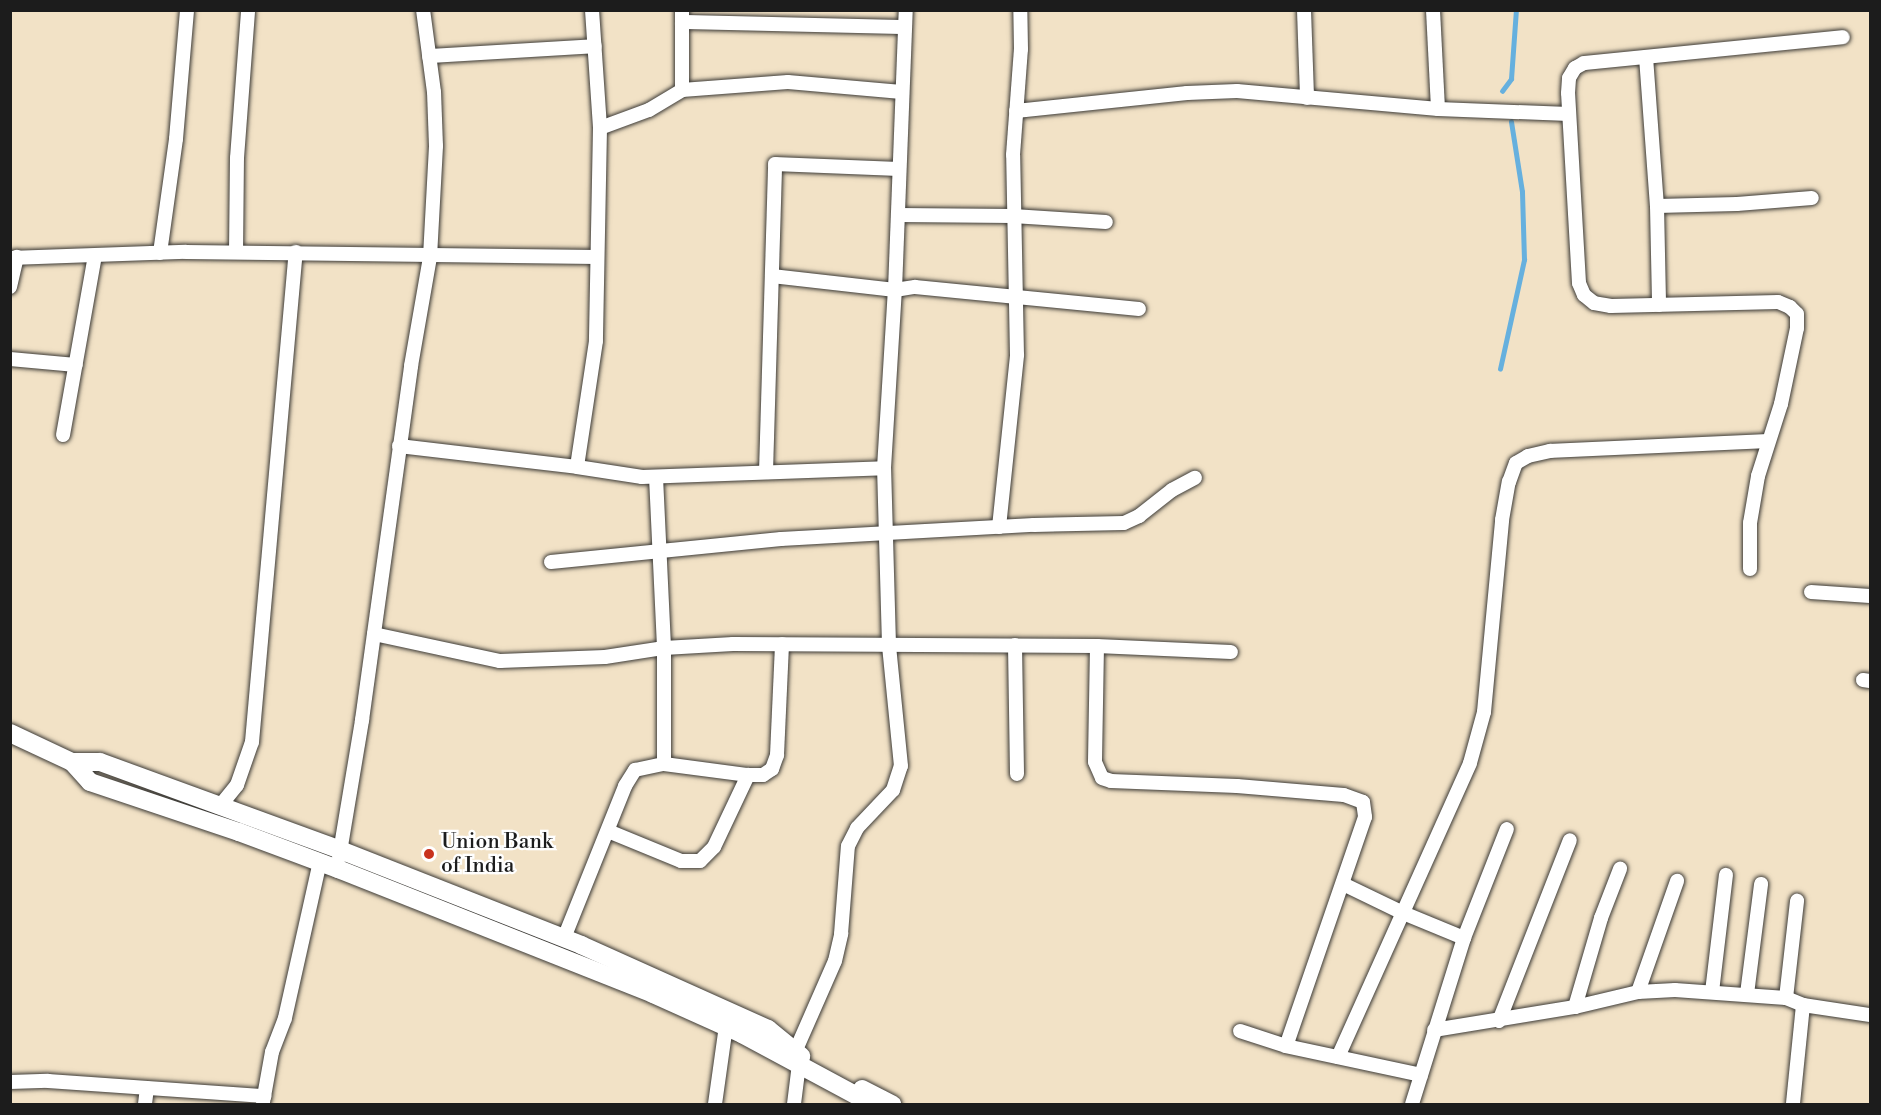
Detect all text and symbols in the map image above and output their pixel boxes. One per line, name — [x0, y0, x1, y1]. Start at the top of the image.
place label: Union Bank of India — [441, 829, 553, 879]
marker: Union Bank of India — [422, 847, 436, 861]

